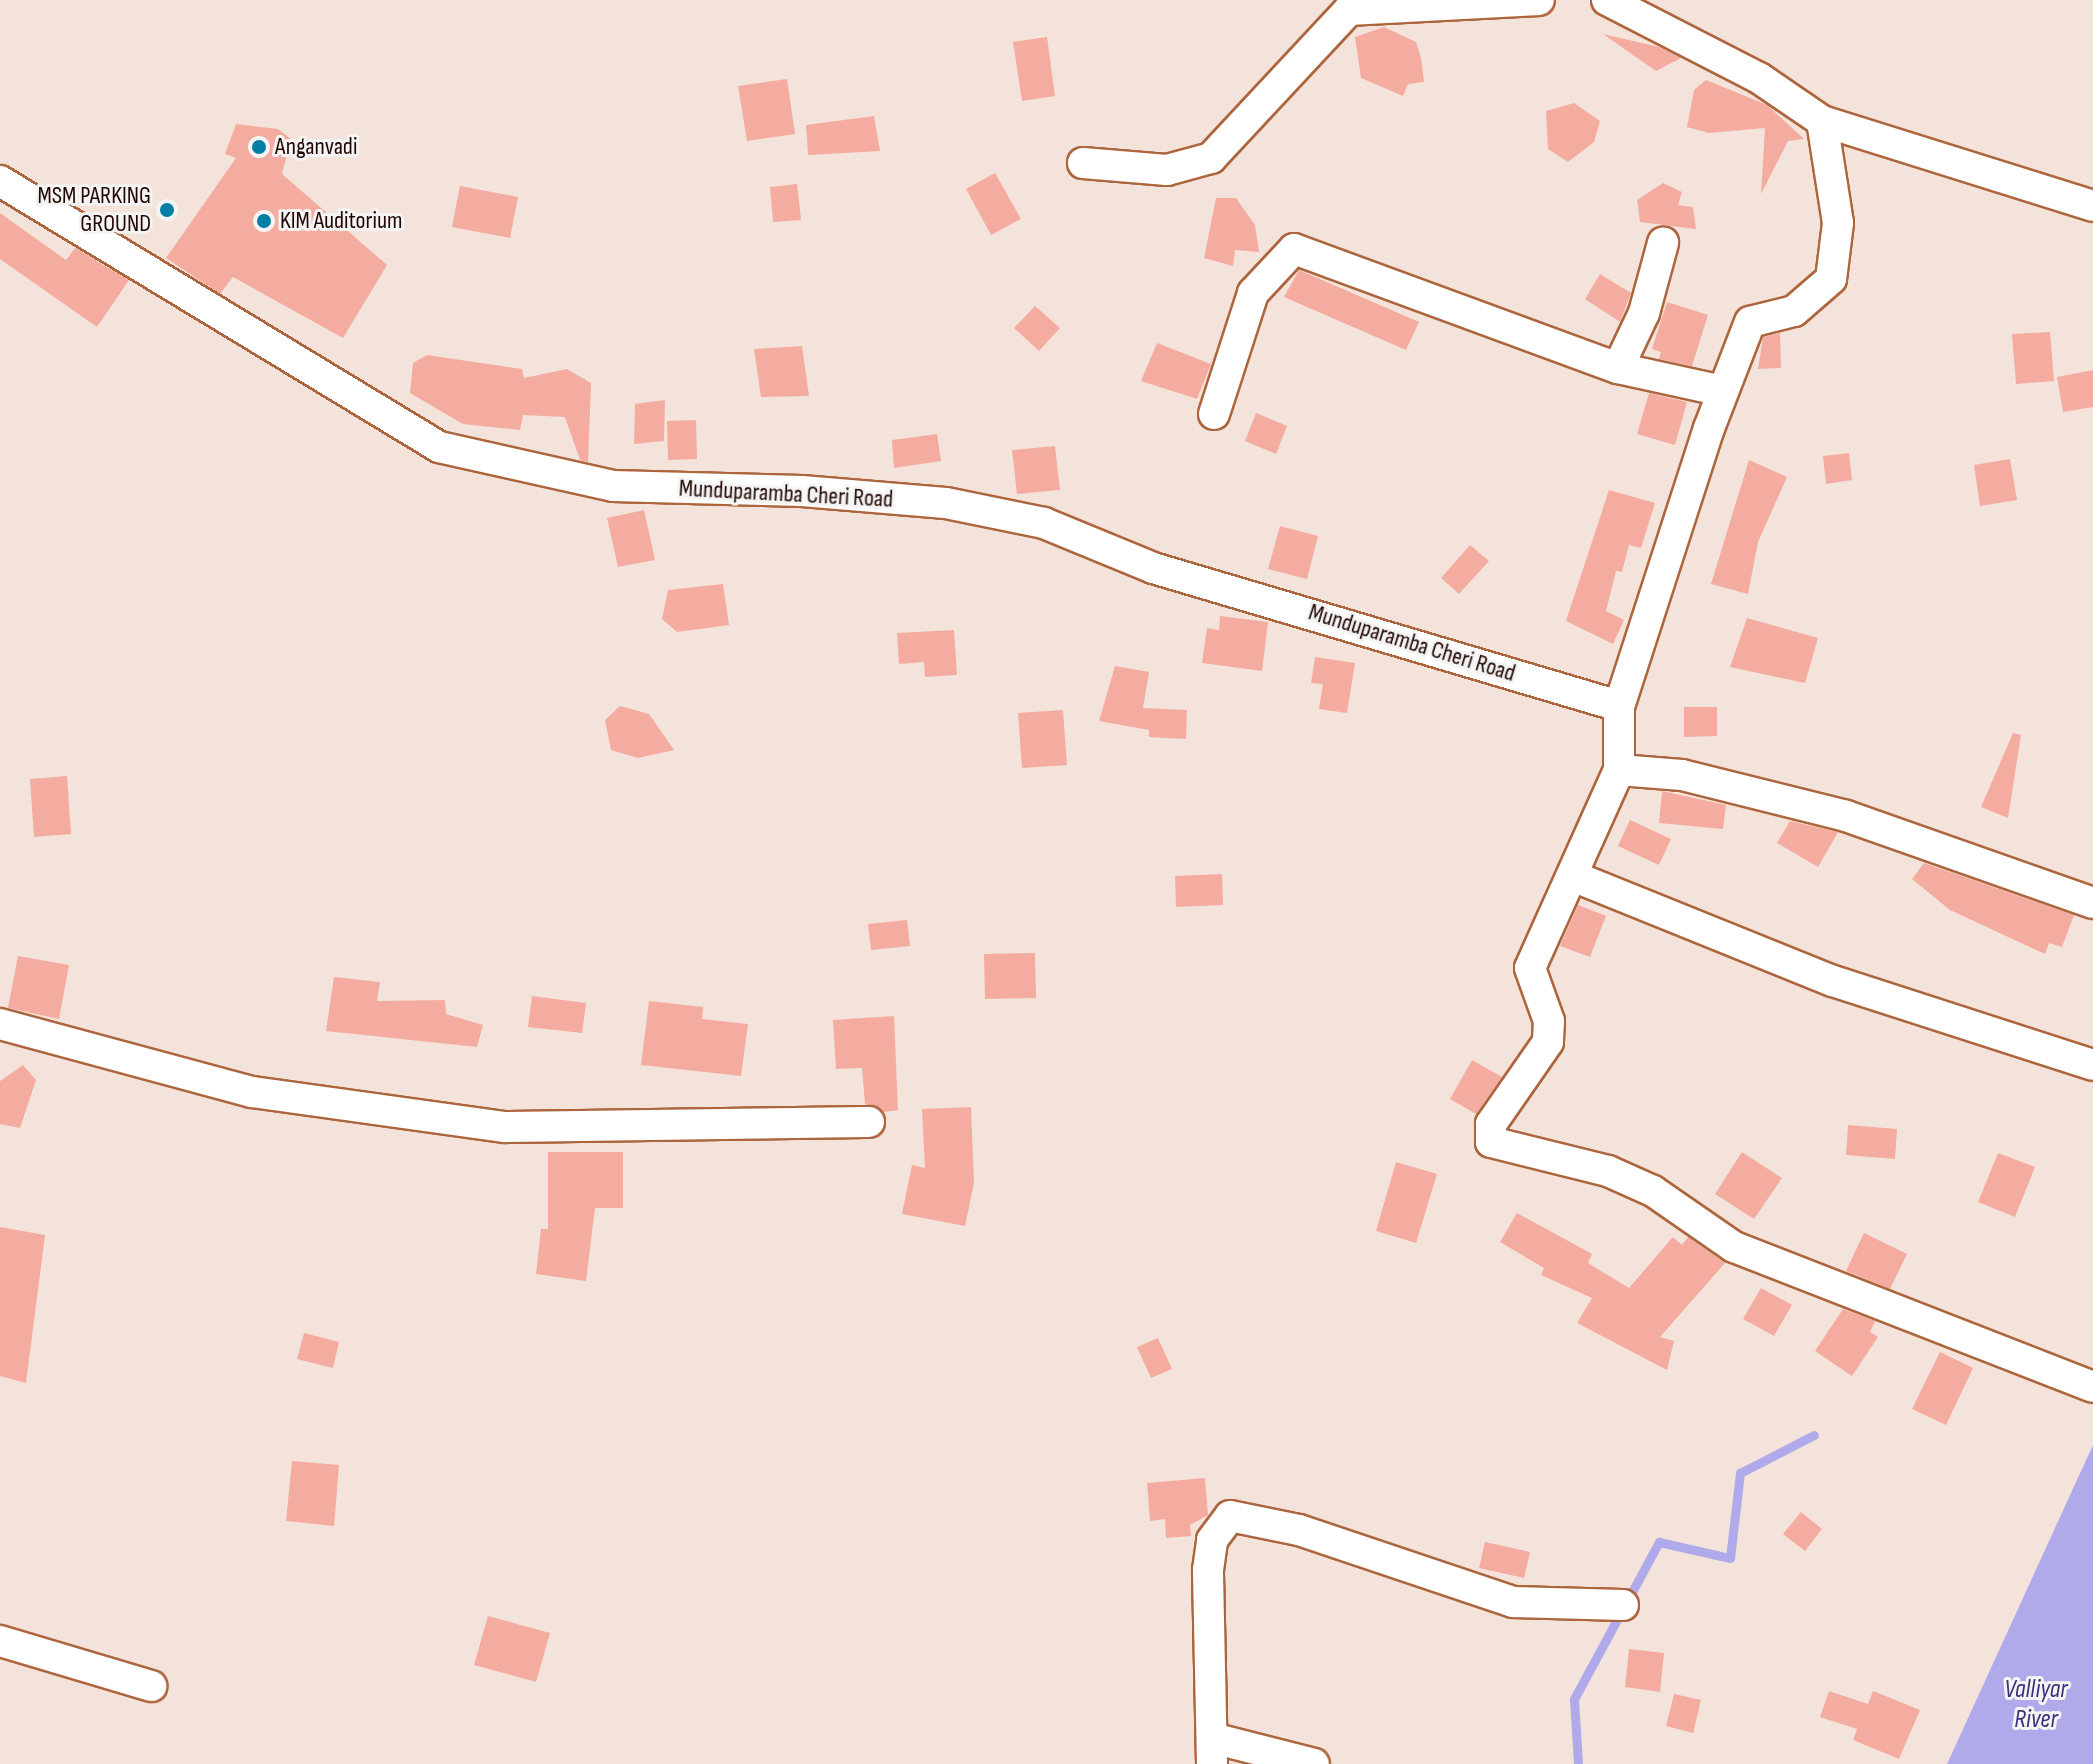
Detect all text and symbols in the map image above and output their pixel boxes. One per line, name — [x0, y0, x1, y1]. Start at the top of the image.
place label: Anganvadi — [275, 133, 357, 161]
marker: Anganvadi — [250, 138, 268, 156]
place label: MSM PARKING GROUND — [38, 182, 151, 238]
marker: MSM PARKING GROUND — [158, 201, 176, 219]
place label: KIM Auditorium — [280, 207, 402, 235]
marker: KIM Auditorium — [255, 212, 273, 230]
street label: Munduparamba Cheri Road — [678, 474, 894, 514]
street label: Munduparamba Cheri Road — [1305, 598, 1519, 688]
water label: Valliyar River — [2004, 1674, 2068, 1736]

